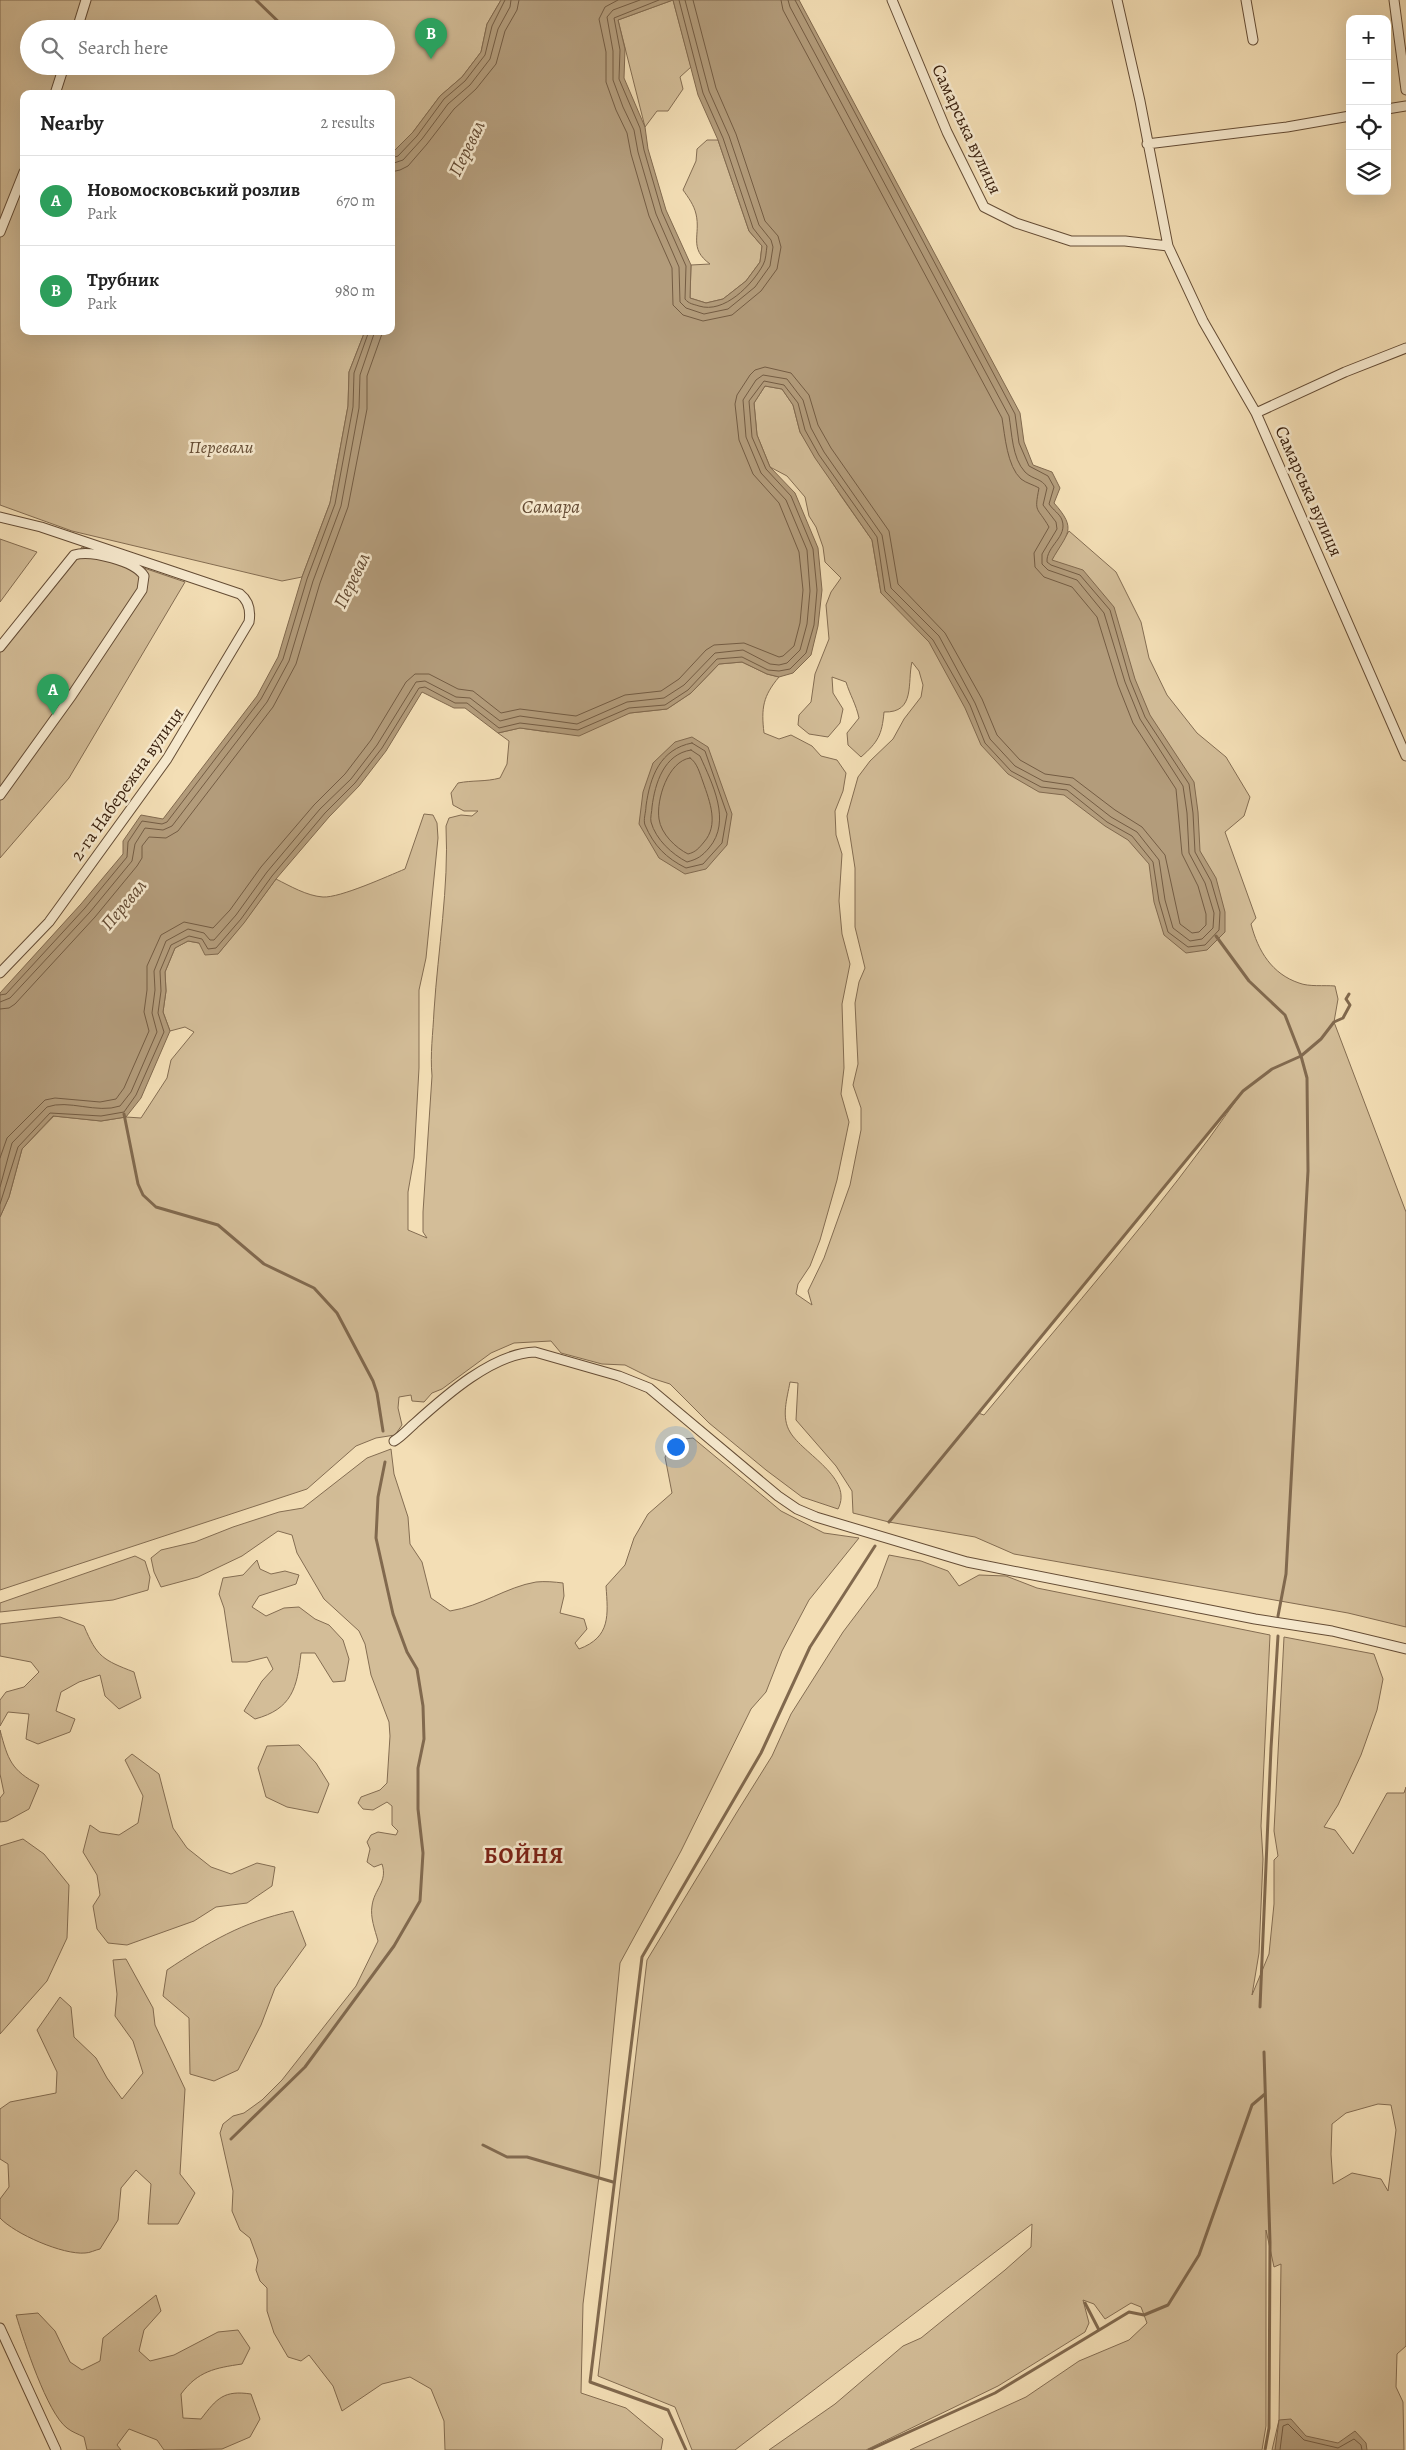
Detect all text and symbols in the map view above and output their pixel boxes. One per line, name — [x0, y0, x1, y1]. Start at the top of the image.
map controls — [1346, 15, 1391, 195]
button: + — [1346, 15, 1391, 60]
pin: B — [415, 18, 447, 59]
search box — [20, 20, 395, 75]
icon: search — [38, 34, 66, 62]
text: Search here — [78, 35, 168, 61]
street label: Самарська вулиця — [926, 60, 1008, 198]
button: − — [1346, 60, 1391, 105]
button: locate — [1346, 105, 1391, 150]
text: Nearby — [40, 109, 103, 137]
text: 2 results — [320, 112, 375, 134]
water label: Перевал — [442, 116, 492, 181]
button: layers — [1346, 150, 1391, 195]
text: Новомосковський розлив — [87, 177, 300, 203]
text: A — [51, 190, 61, 212]
text: 670 m — [336, 190, 375, 212]
text: Park — [87, 203, 117, 225]
text: Трубник — [87, 267, 159, 293]
text: B — [51, 280, 61, 302]
text: 980 m — [335, 280, 375, 302]
text: Park — [87, 293, 117, 315]
street label: Самарська вулиця — [1269, 422, 1349, 560]
park label: Перевали — [188, 435, 254, 459]
water label: Самара — [522, 494, 580, 520]
water label: Перевал — [327, 548, 377, 613]
pin: A — [37, 674, 69, 715]
street label: 2-га Набережна вулиця — [65, 703, 189, 865]
water label: Перевал — [95, 873, 153, 936]
your location — [663, 1434, 689, 1460]
district label: БОЙНЯ — [484, 1841, 564, 1871]

